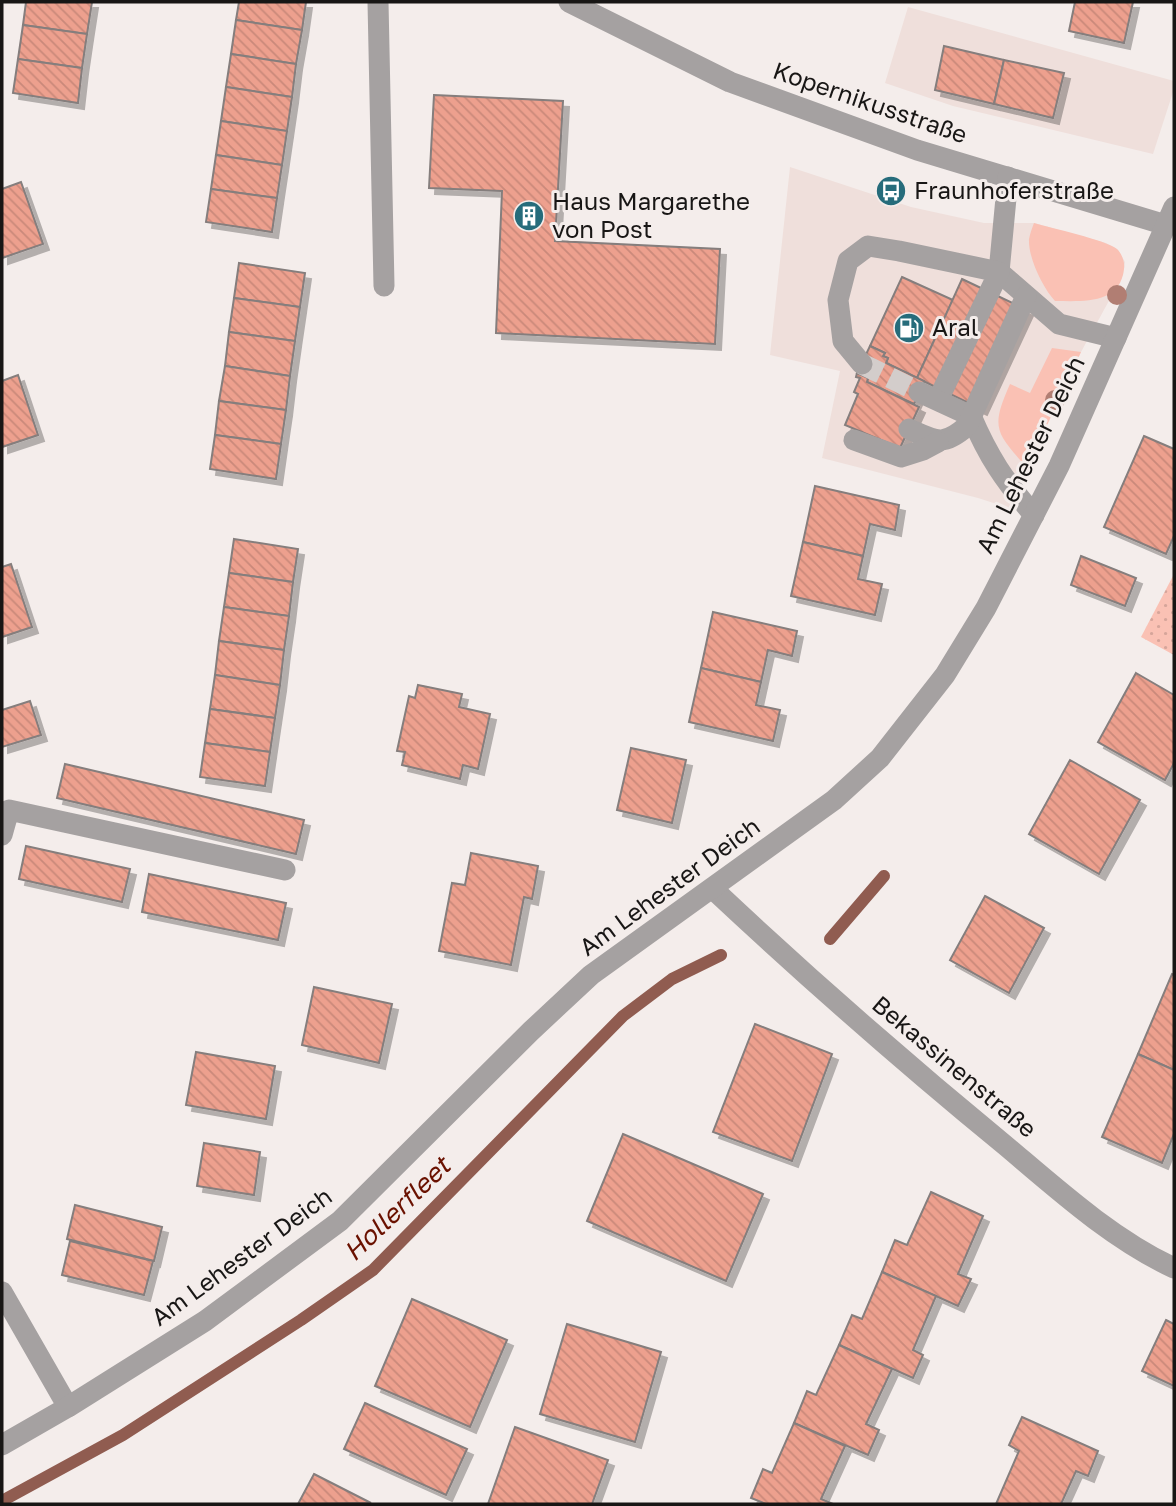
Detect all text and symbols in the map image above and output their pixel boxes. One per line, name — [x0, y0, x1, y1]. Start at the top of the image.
street label: Kopernikusstraße — [770, 55, 971, 148]
bus stop icon: Fraunhoferstraße — [874, 174, 908, 208]
place label: Fraunhoferstraße — [914, 175, 1114, 204]
place label: Haus Margarethe von Post — [552, 186, 750, 243]
building icon: Haus Margarethe von Post — [512, 199, 546, 233]
fuel station icon: Aral — [892, 311, 926, 345]
place label: Aral — [932, 312, 978, 341]
street label: Am Lehester Deich — [969, 351, 1090, 558]
street label: Am Lehester Deich — [573, 811, 765, 961]
street label: Bekassinenstraße — [867, 989, 1043, 1143]
water label: Hollerfleet — [337, 1149, 458, 1267]
street label: Am Lehester Deich — [145, 1181, 337, 1331]

